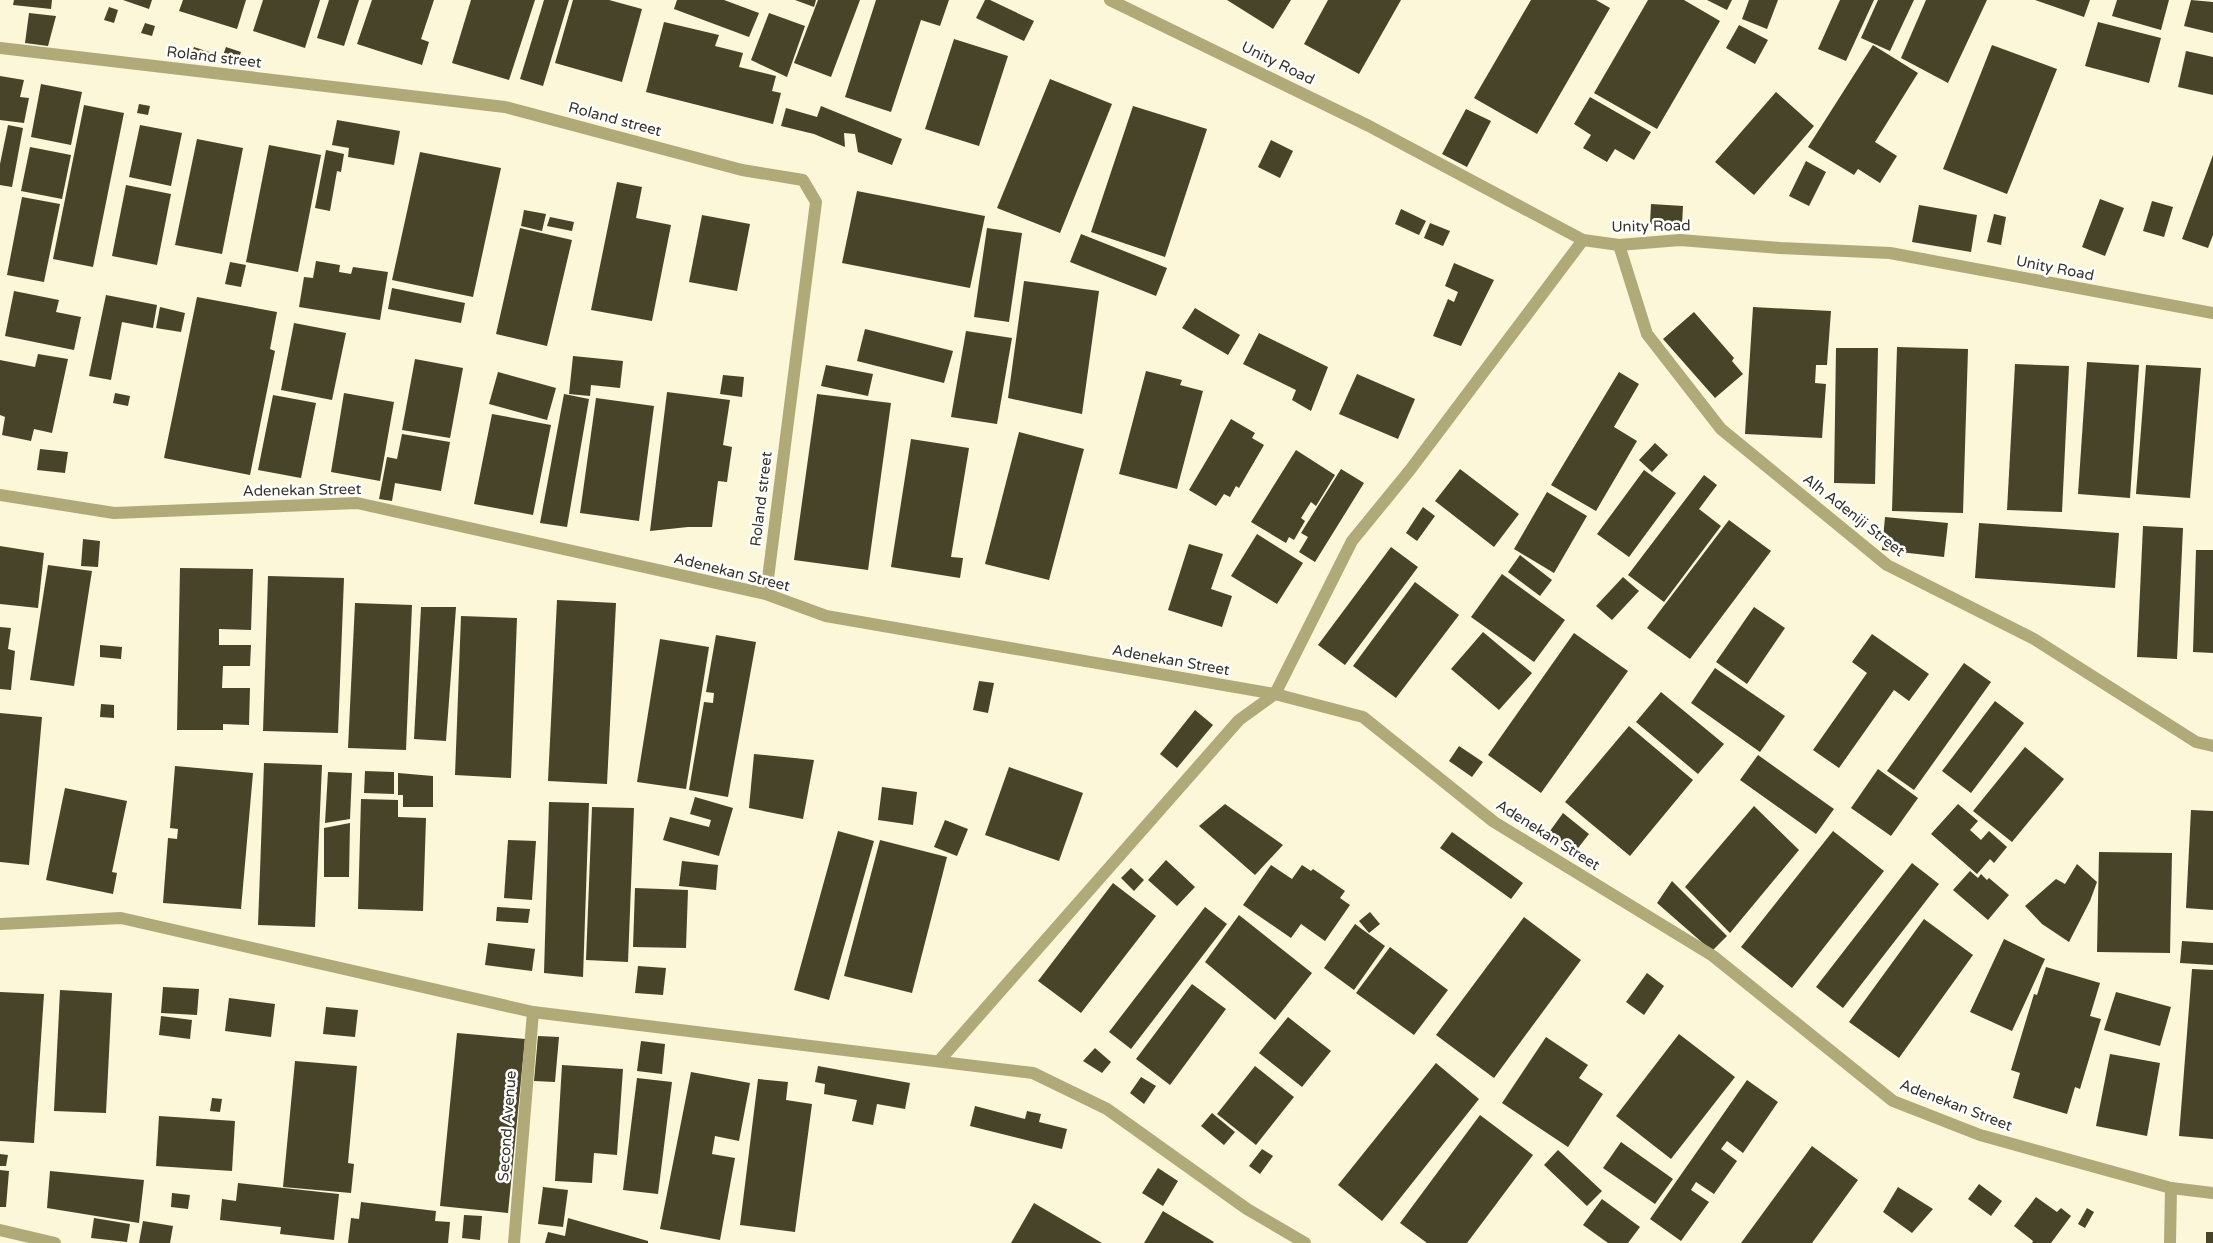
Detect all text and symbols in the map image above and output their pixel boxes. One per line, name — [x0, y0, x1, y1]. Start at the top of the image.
street label: Unity Road — [1238, 38, 1318, 88]
street label: Roland street — [165, 42, 263, 72]
street label: Roland street — [567, 98, 664, 140]
street label: Unity Road — [1611, 216, 1691, 236]
street label: Unity Road — [2014, 252, 2096, 284]
street label: Roland street — [746, 450, 776, 548]
street label: Alh Adeniji Street — [1800, 470, 1909, 560]
street label: Adenekan Street — [242, 480, 362, 500]
street label: Adenekan Street — [672, 549, 792, 595]
street label: Adenekan Street — [1111, 641, 1231, 679]
street label: Adenekan Street — [1493, 796, 1603, 874]
street label: Second Avenue — [494, 1070, 520, 1182]
street label: Adenekan Street — [1897, 1075, 2015, 1135]

